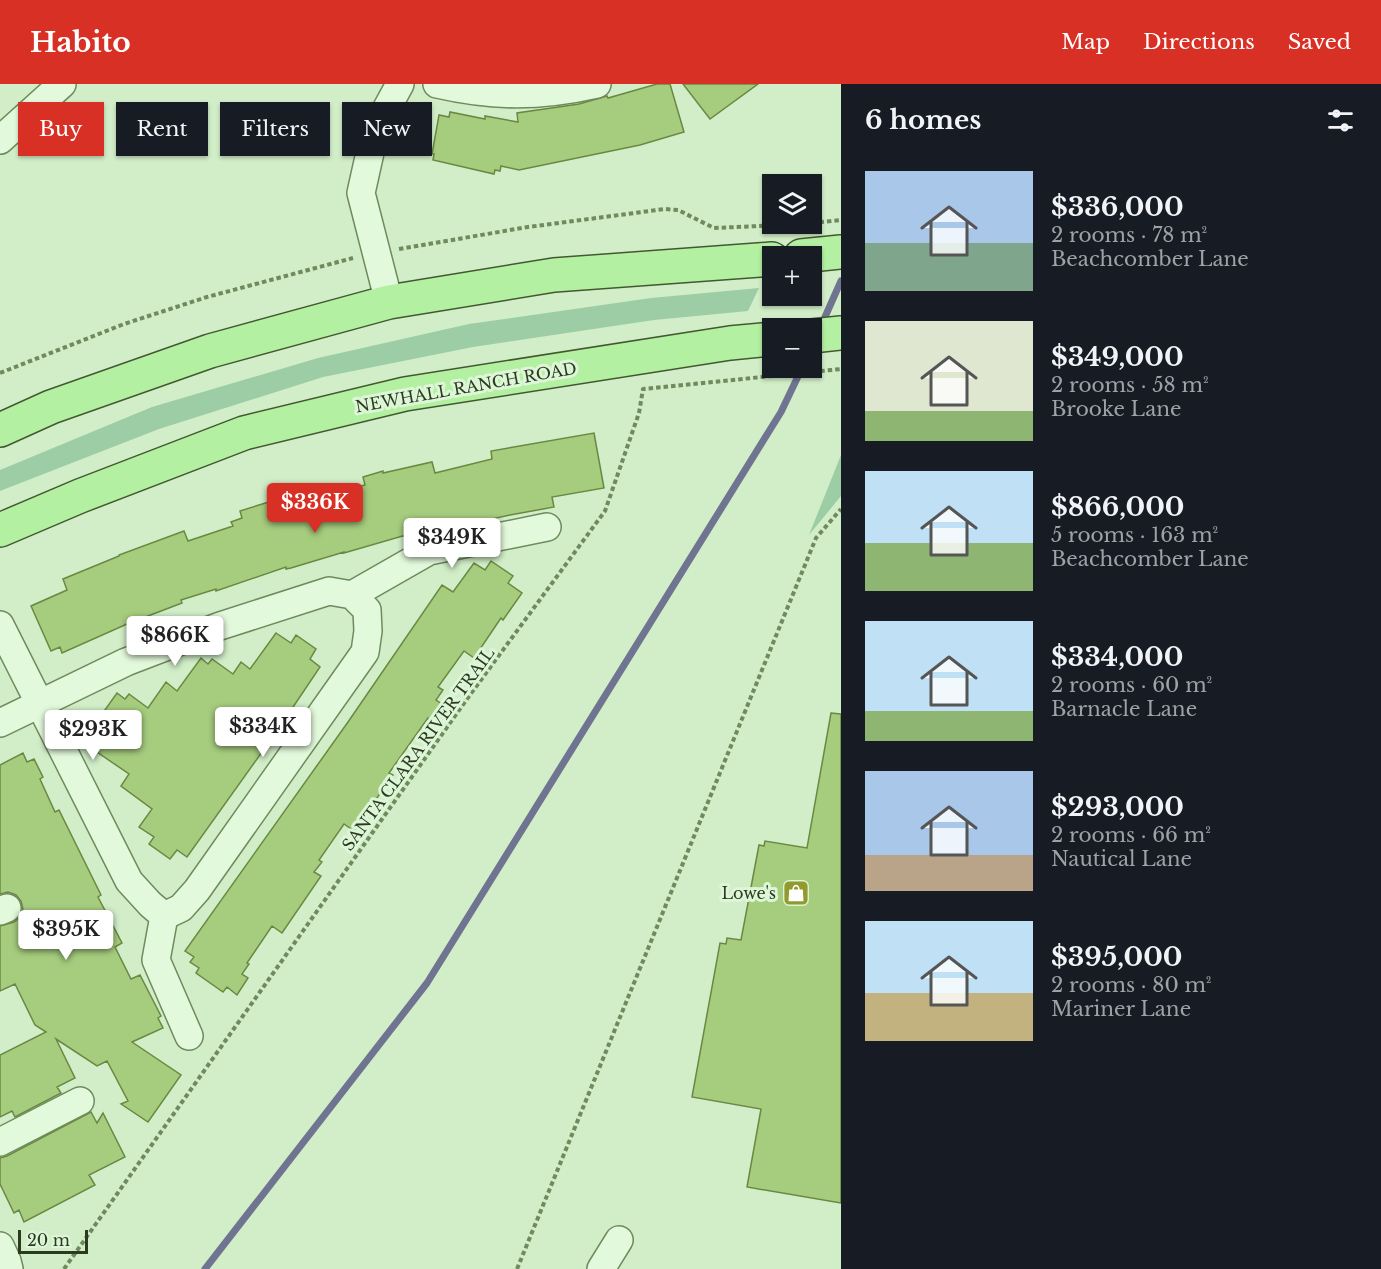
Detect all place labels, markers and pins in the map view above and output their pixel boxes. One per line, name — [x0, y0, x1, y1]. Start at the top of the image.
pin: $336K — [273, 483, 357, 534]
pin: $349K — [410, 518, 494, 569]
pin: $866K — [133, 616, 217, 667]
pin: $334K — [221, 707, 305, 758]
pin: $293K — [51, 710, 135, 761]
shop icon: Lowe's — [781, 878, 811, 908]
place label: Lowe's — [721, 883, 776, 903]
pin: $395K — [24, 910, 108, 961]

